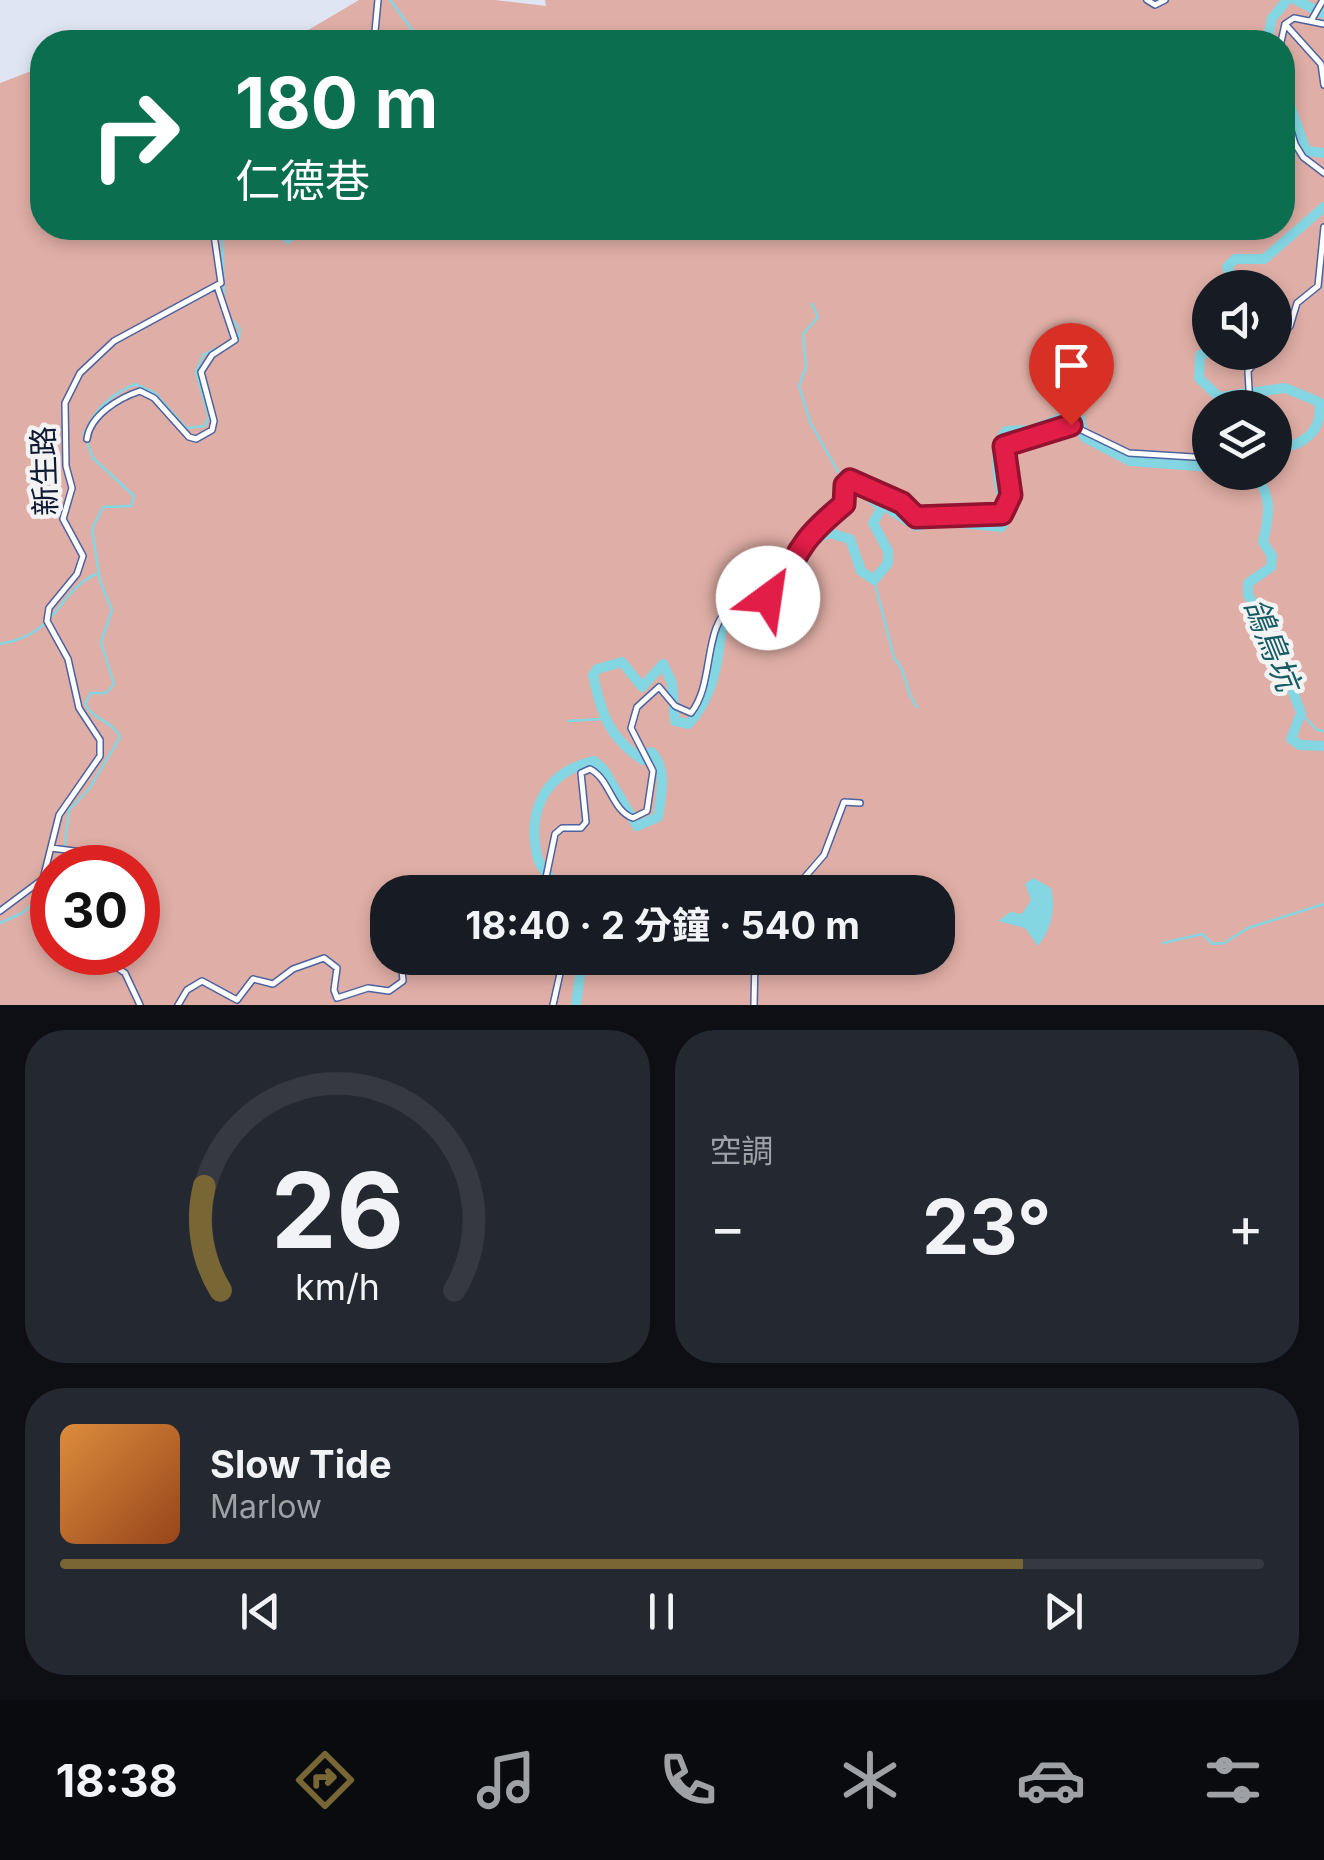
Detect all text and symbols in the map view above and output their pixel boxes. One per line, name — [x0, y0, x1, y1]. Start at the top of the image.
text: 180 m — [235, 60, 438, 145]
icon: right — [70, 70, 200, 200]
text: 仁德巷 — [235, 153, 370, 208]
map controls — [1192, 270, 1292, 490]
button: sound — [1192, 270, 1292, 370]
pin — [1029, 323, 1114, 426]
icon: arrive — [1044, 338, 1099, 393]
button: layers — [1192, 390, 1292, 490]
street label: 新生路 — [24, 425, 64, 517]
position arrow — [716, 546, 820, 650]
water label: 鴿鳥坑 — [1236, 592, 1310, 700]
speed limit sign: 30 — [30, 845, 160, 975]
text: 18:40 · 2 分鐘 · 540 m — [465, 902, 860, 948]
text: 空調 — [710, 1131, 774, 1170]
text: 26 — [271, 1147, 404, 1273]
text: 23° — [922, 1181, 1052, 1272]
text: − — [710, 1194, 746, 1260]
text: + — [1228, 1194, 1264, 1260]
text: km/h — [295, 1265, 380, 1309]
text: Slow Tide — [210, 1441, 392, 1487]
text: Marlow — [210, 1487, 322, 1526]
icon: previous — [233, 1584, 288, 1639]
icon: pause — [634, 1584, 689, 1639]
icon: next — [1036, 1584, 1091, 1639]
icon: directions — [290, 1745, 360, 1815]
icon: music — [471, 1745, 541, 1815]
icon: phone — [653, 1745, 723, 1815]
icon: climate — [835, 1745, 905, 1815]
icon: car — [1016, 1745, 1086, 1815]
icon: filters — [1198, 1745, 1268, 1815]
text: 18:38 — [56, 1753, 178, 1808]

